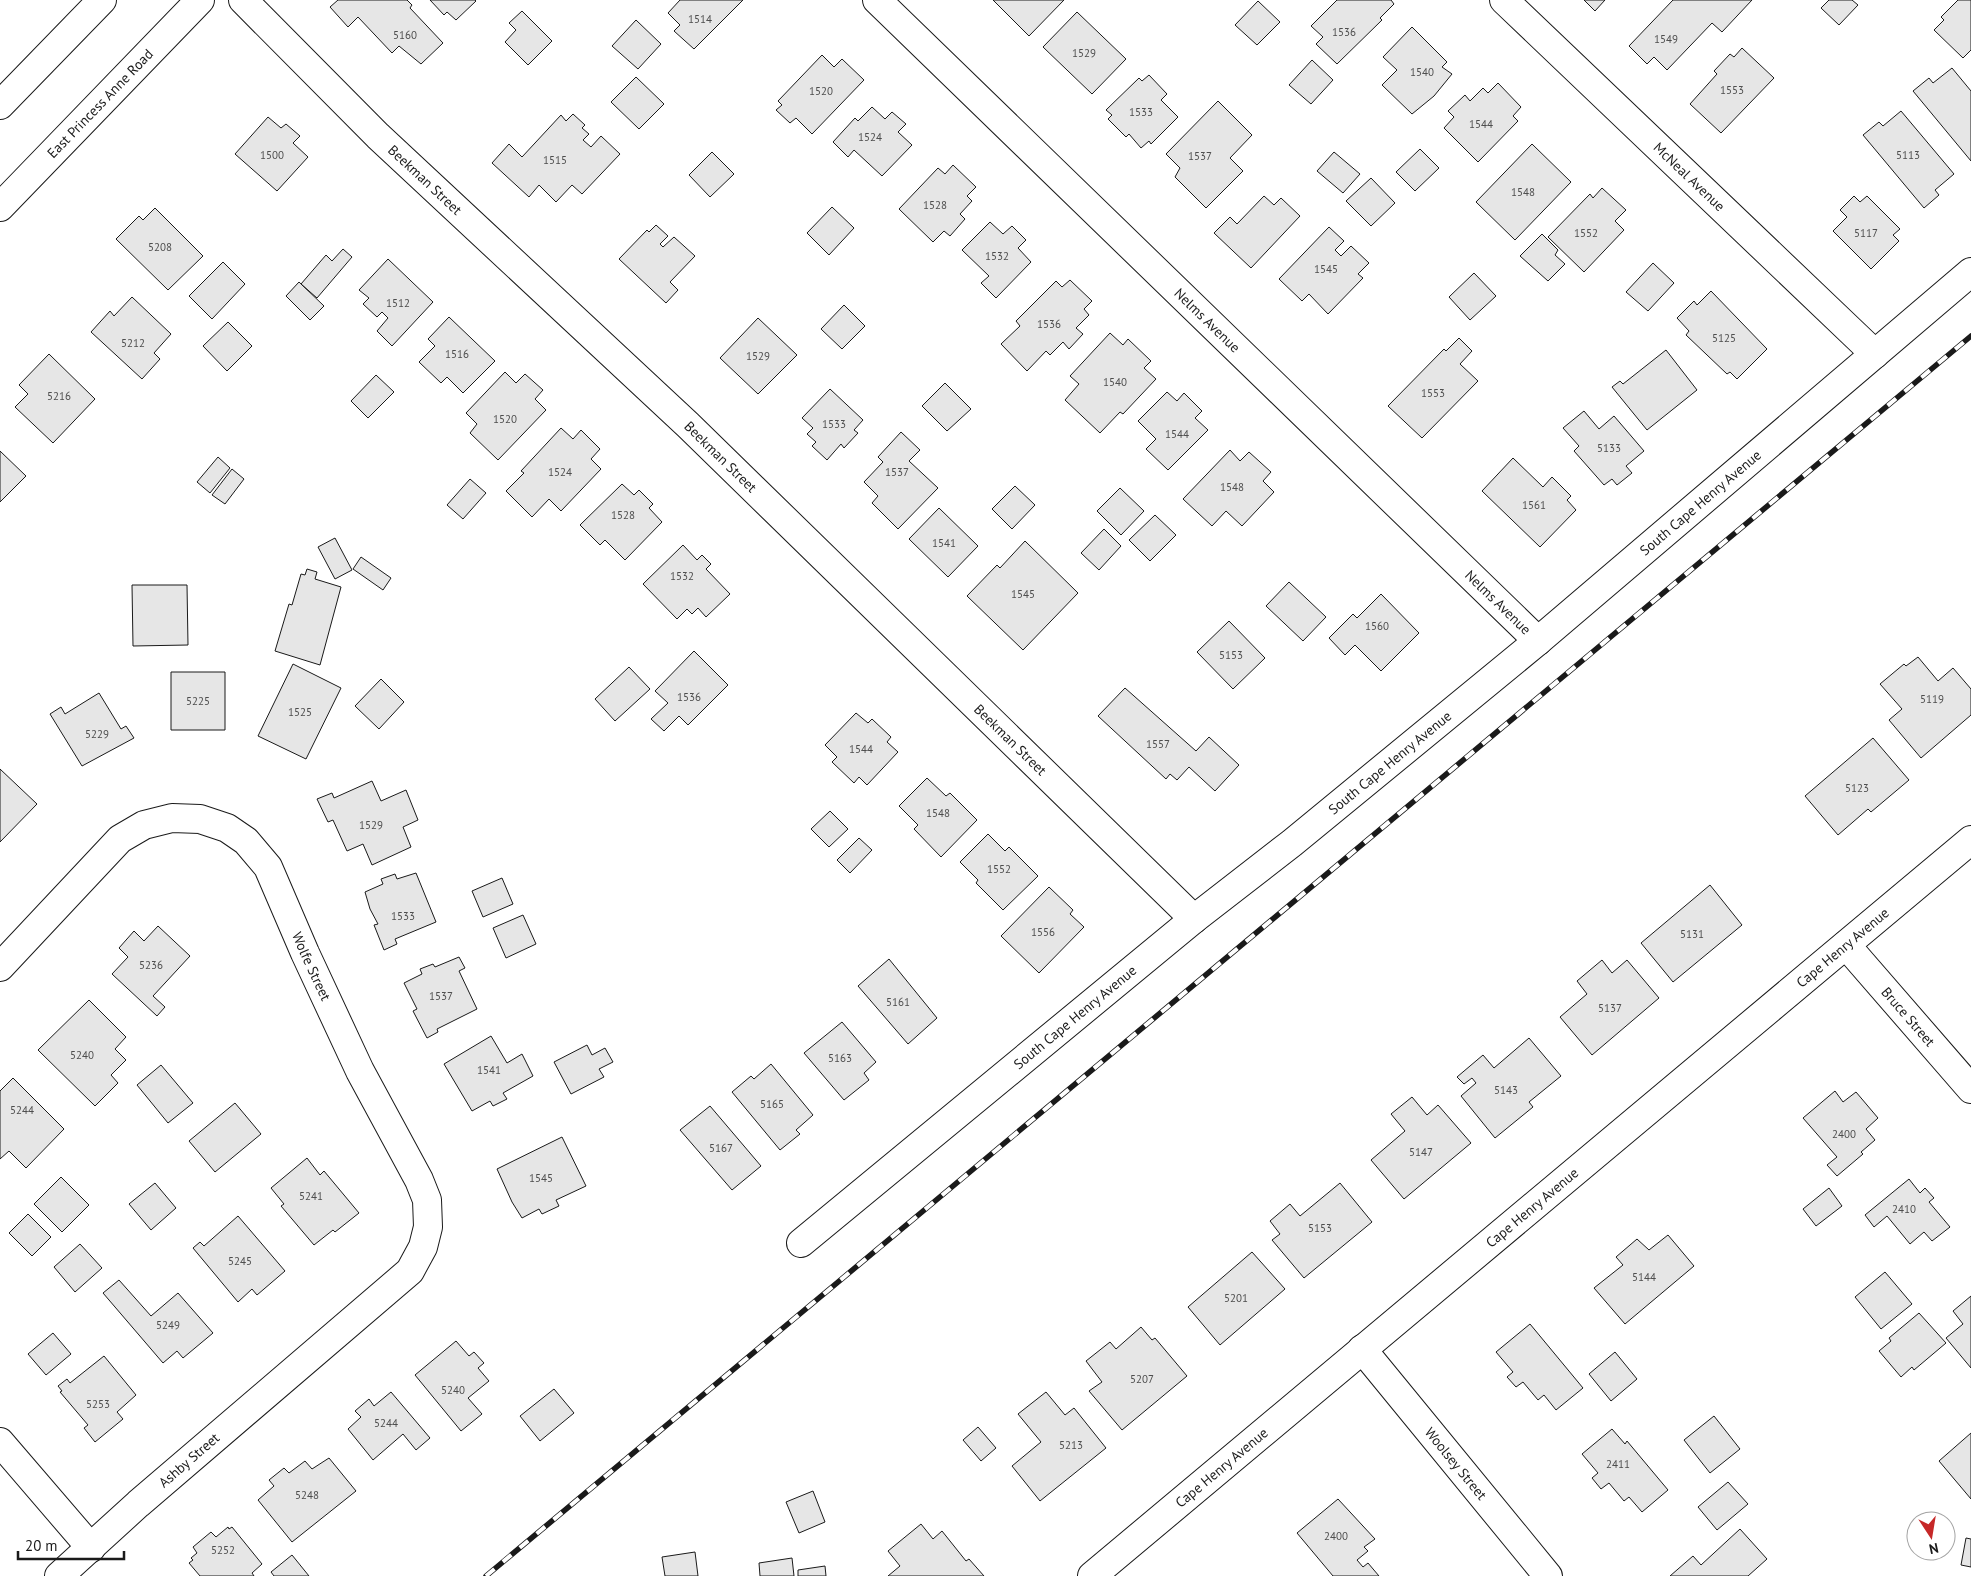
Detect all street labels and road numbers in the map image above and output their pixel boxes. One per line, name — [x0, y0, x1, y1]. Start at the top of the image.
street label: East Princess Anne Road — [43, 45, 157, 162]
street label: McNeal Avenue — [1650, 138, 1729, 215]
street label: Beekman Street — [384, 141, 466, 219]
street label: Nelms Avenue — [1170, 284, 1244, 356]
street label: Beekman Street — [680, 417, 761, 496]
street label: South Cape Henry Avenue — [1636, 446, 1765, 559]
street label: Nelms Avenue — [1461, 566, 1535, 638]
street label: Beekman Street — [970, 700, 1051, 779]
street label: South Cape Henry Avenue — [1325, 707, 1455, 818]
street label: Cape Henry Avenue — [1793, 904, 1893, 991]
street label: Wolfe Street — [288, 929, 335, 1004]
street label: South Cape Henry Avenue — [1010, 961, 1140, 1073]
street label: Bruce Street — [1877, 983, 1939, 1050]
street label: Cape Henry Avenue — [1482, 1164, 1582, 1251]
street label: Cape Henry Avenue — [1172, 1424, 1272, 1511]
street label: Woolsey Street — [1421, 1424, 1491, 1504]
street label: Ashby Street — [155, 1429, 223, 1491]

